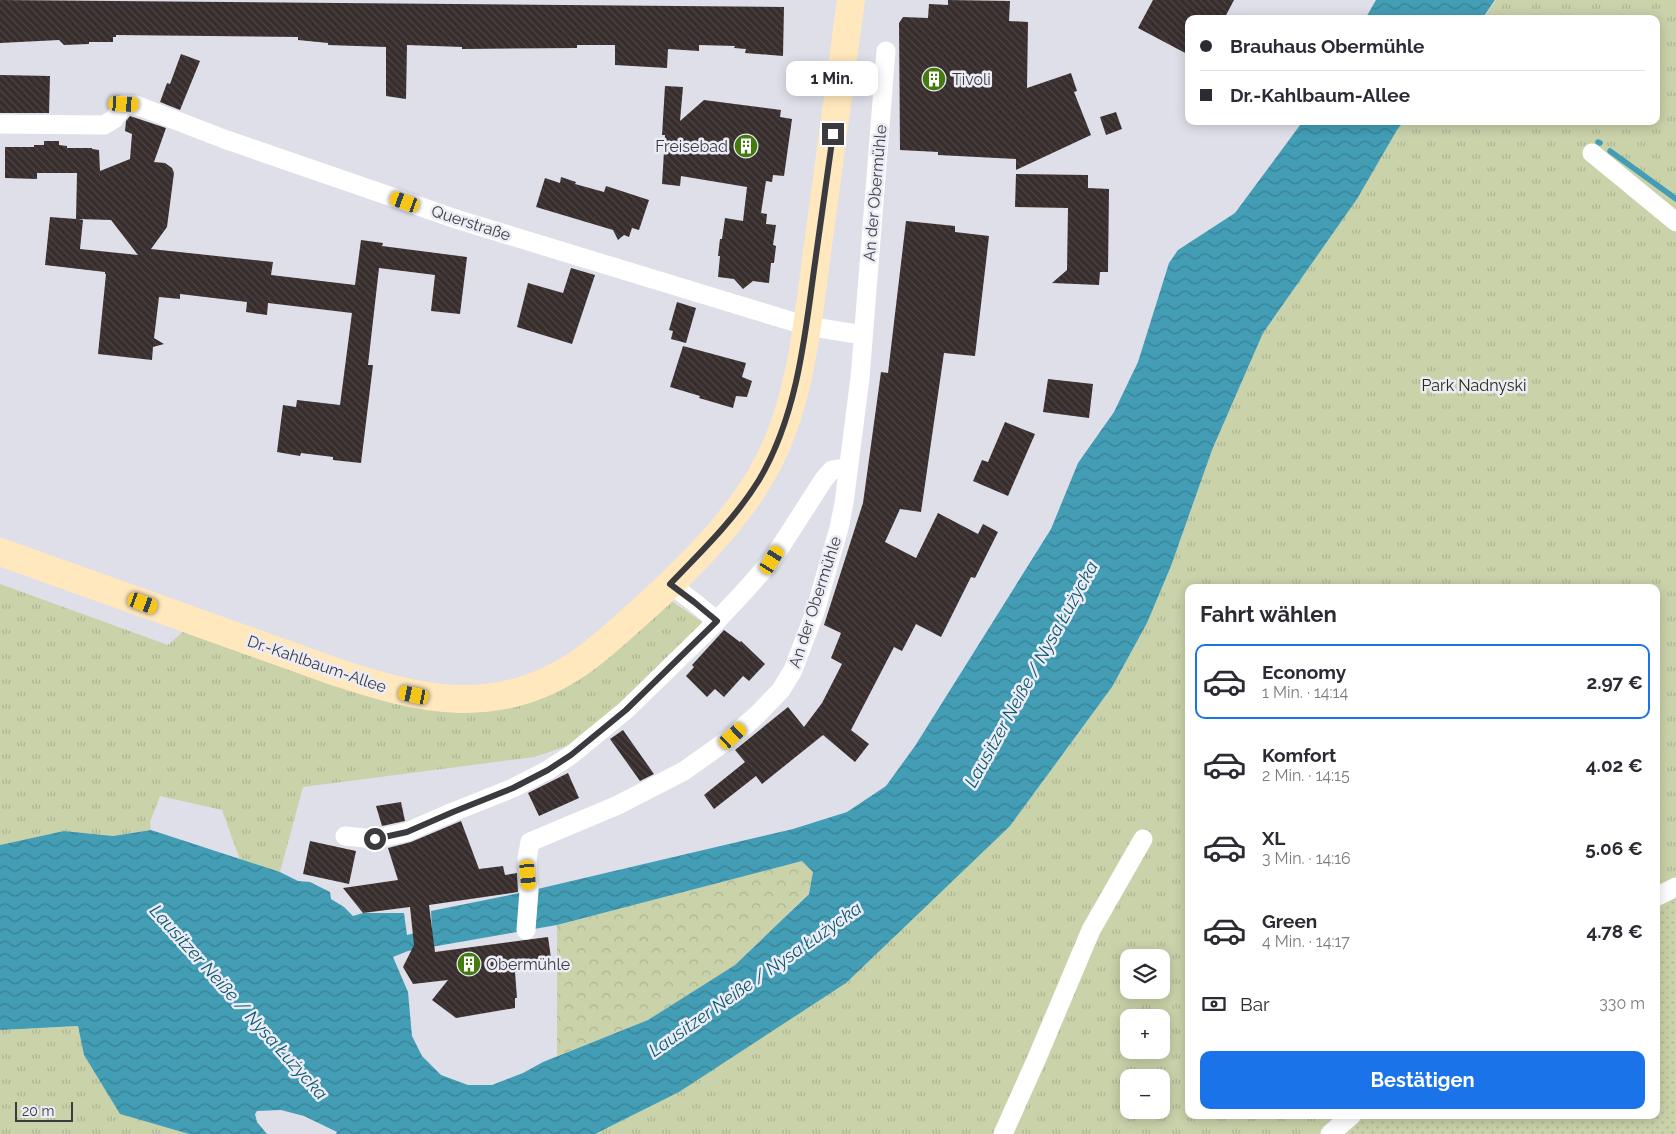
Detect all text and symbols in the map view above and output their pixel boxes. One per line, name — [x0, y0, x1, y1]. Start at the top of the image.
text: Brauhaus Obermühle — [1230, 35, 1424, 57]
callout: 1 Min. — [787, 62, 879, 96]
building icon: Tivoli — [921, 66, 947, 92]
text: 1 Min. — [811, 69, 853, 88]
place label: Tivoli — [952, 70, 991, 89]
text: Dr.-Kahlbaum-Allee — [1230, 84, 1410, 106]
car — [108, 96, 139, 112]
route end — [822, 123, 844, 145]
street label: An der Obermühle — [860, 124, 890, 262]
building icon: Freisebad — [733, 133, 759, 159]
place label: Freisebad — [655, 137, 728, 156]
car — [388, 190, 421, 214]
street label: Querstraße — [429, 201, 513, 245]
park label: Park Nadnyski — [1421, 376, 1527, 395]
street label: An der Obermühle — [785, 534, 845, 670]
car — [757, 543, 786, 577]
water label: Lausitzer Neiße / Nysa Łużycka — [960, 557, 1102, 791]
car — [126, 591, 159, 615]
text: Fahrt wählen — [1200, 601, 1337, 627]
street label: Dr.-Kahlbaum-Allee — [245, 631, 389, 697]
icon: car — [1202, 659, 1247, 704]
text: Economy — [1262, 661, 1346, 683]
text: 2.97 € — [1586, 671, 1643, 693]
text: 1 Min. · 14:14 — [1262, 683, 1348, 702]
car — [397, 685, 430, 705]
car — [716, 720, 749, 752]
icon: car — [1202, 742, 1247, 787]
text: Komfort — [1262, 744, 1336, 766]
text: 4.02 € — [1586, 754, 1643, 776]
text: 2 Min. · 14:15 — [1262, 766, 1350, 785]
icon: car — [1202, 825, 1247, 870]
text: XL — [1262, 827, 1285, 849]
route start — [364, 828, 386, 850]
text: 5.06 € — [1585, 837, 1643, 859]
text: 3 Min. · 14:16 — [1262, 849, 1351, 868]
car — [519, 859, 536, 891]
water label: Lausitzer Neiße / Nysa Łużycka — [645, 897, 866, 1061]
water label: Lausitzer Neiße / Nysa Łużycka — [146, 900, 332, 1104]
icon: car — [1202, 908, 1247, 953]
text: Green — [1262, 910, 1317, 932]
text: 4.78 € — [1586, 920, 1643, 942]
text: 4 Min. · 14:17 — [1262, 932, 1350, 951]
map controls — [1120, 949, 1170, 1119]
button: layers — [1120, 949, 1170, 999]
building icon: Obermühle — [456, 951, 482, 977]
place label: Obermühle — [486, 955, 570, 974]
icon: cash — [1200, 990, 1228, 1018]
text: Bar — [1240, 993, 1270, 1015]
text: 330 m — [1599, 994, 1645, 1013]
button: + — [1120, 1009, 1170, 1059]
button: Bestätigen — [1200, 1051, 1645, 1109]
button: − — [1120, 1069, 1170, 1119]
scale bar — [15, 1099, 72, 1122]
text: 20 m — [22, 1103, 54, 1119]

